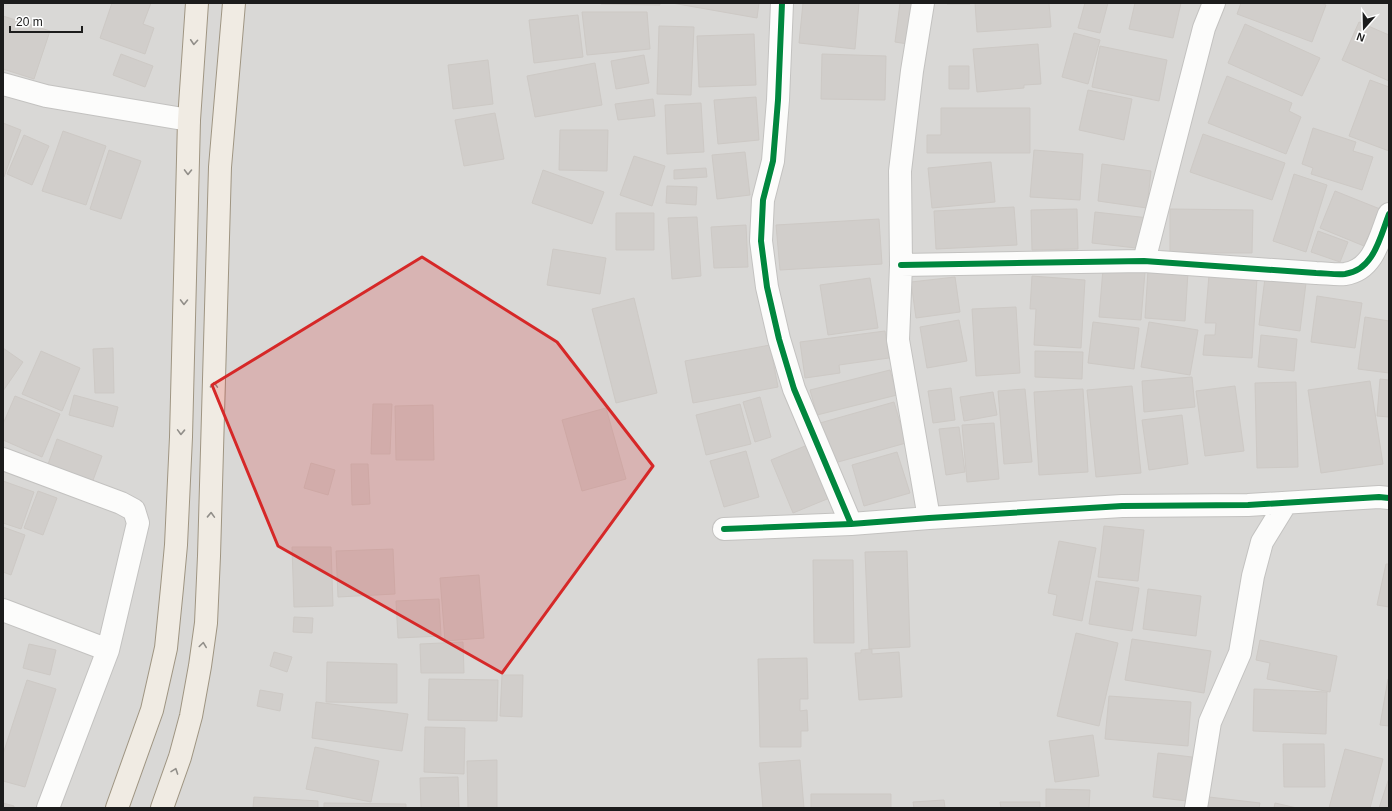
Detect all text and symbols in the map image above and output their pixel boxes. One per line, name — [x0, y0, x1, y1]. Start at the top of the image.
scale bar — [10, 8, 82, 34]
north arrow — [1344, 8, 1384, 48]
text: 20 m — [16, 15, 43, 29]
text: N — [1355, 30, 1366, 44]
one-way arrow — [190, 39, 199, 45]
one-way arrow — [183, 169, 192, 175]
one-way arrow — [180, 299, 188, 305]
one-way arrow — [210, 382, 218, 388]
one-way arrow — [177, 429, 185, 435]
one-way arrow — [206, 512, 215, 518]
one-way arrow — [198, 642, 207, 648]
one-way arrow — [170, 768, 179, 775]

